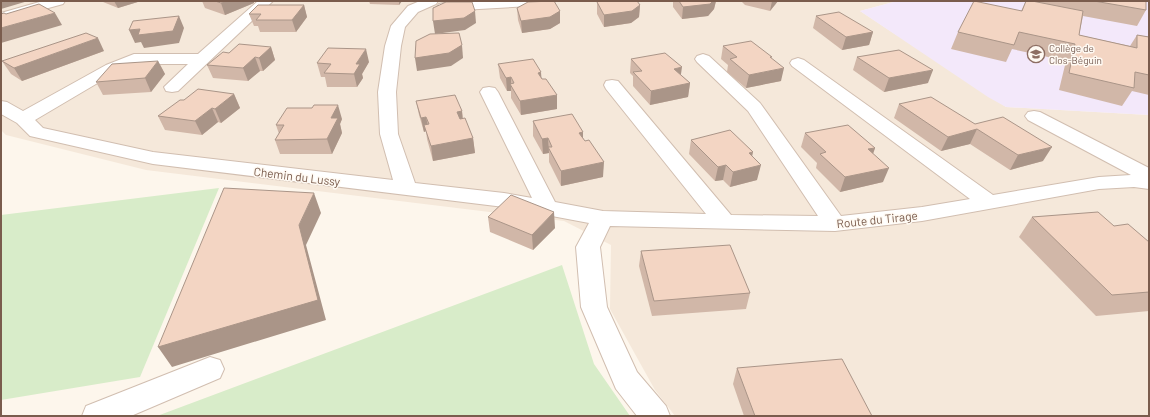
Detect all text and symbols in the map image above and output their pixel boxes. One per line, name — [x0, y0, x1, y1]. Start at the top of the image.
place label: Collège de Clos-Béguin — [1049, 42, 1102, 66]
school or university icon: Collège de Clos-Béguin — [1026, 44, 1046, 64]
street label: Chemin du Lussy — [253, 164, 342, 188]
street label: Route du Tirage — [836, 208, 918, 230]

